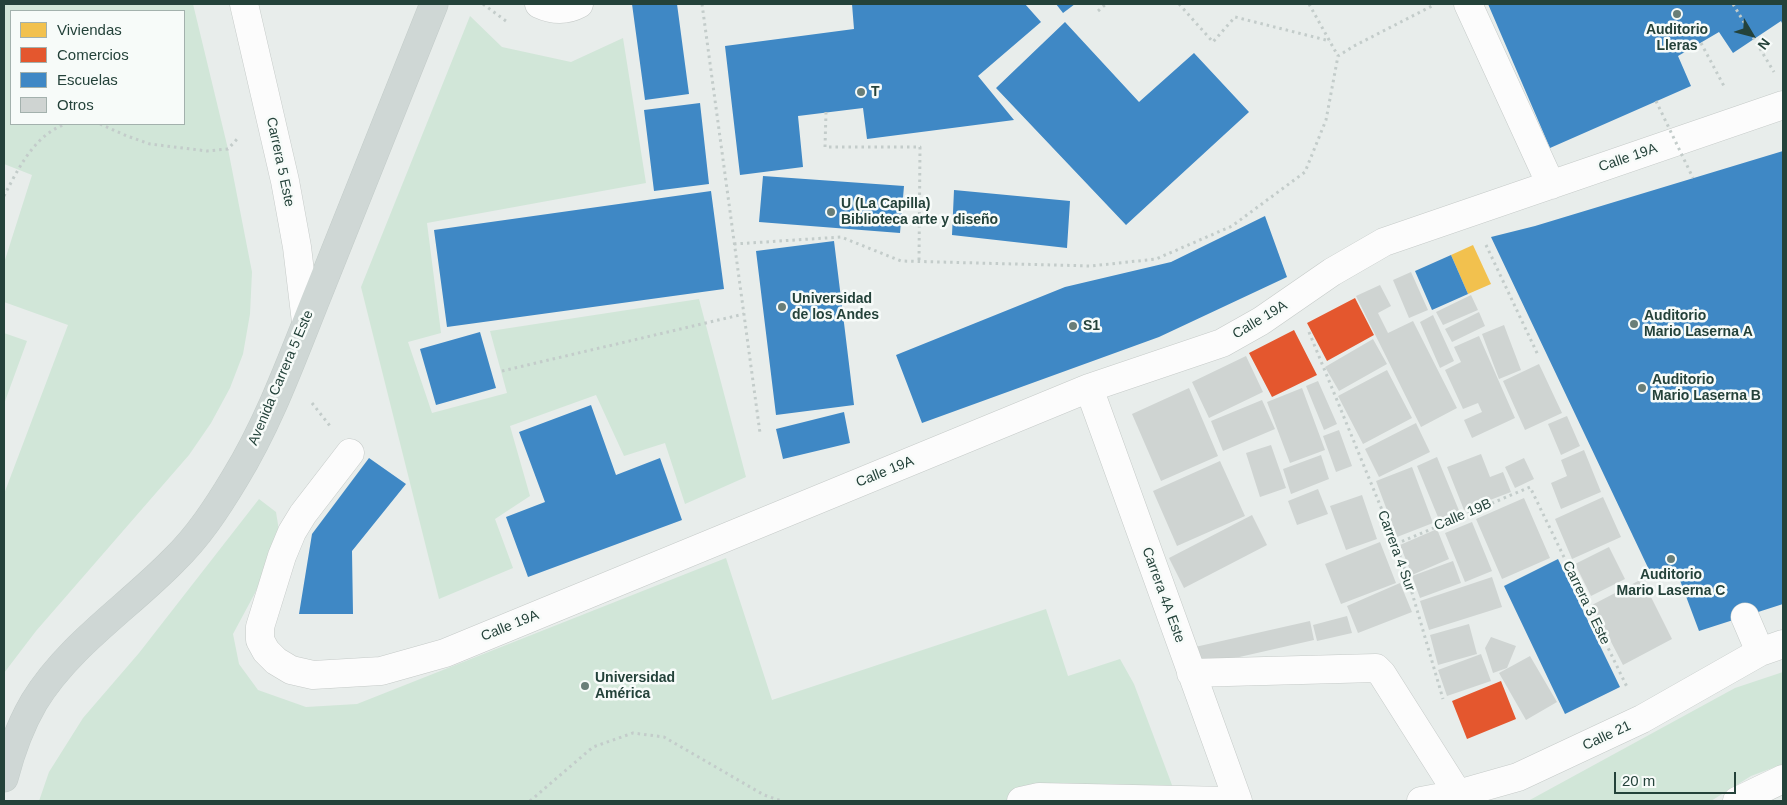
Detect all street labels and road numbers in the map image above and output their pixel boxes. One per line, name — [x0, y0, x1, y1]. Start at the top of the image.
street label: Carrera 5 Este — [262, 116, 298, 208]
street label: Calle 19A — [1597, 140, 1659, 176]
street label: Calle 19A — [1230, 297, 1290, 343]
street label: Avenida Carrera 5 Este — [245, 308, 317, 448]
street label: Calle 19A — [854, 453, 916, 491]
street label: Calle 19B — [1432, 495, 1494, 535]
street label: Carrera 4 Sur — [1374, 508, 1418, 594]
street label: Carrera 4A Este — [1138, 545, 1188, 645]
street label: Carrera 3 Este — [1558, 558, 1614, 648]
street label: Calle 19A — [479, 607, 541, 645]
street label: Calle 21 — [1580, 718, 1634, 754]

